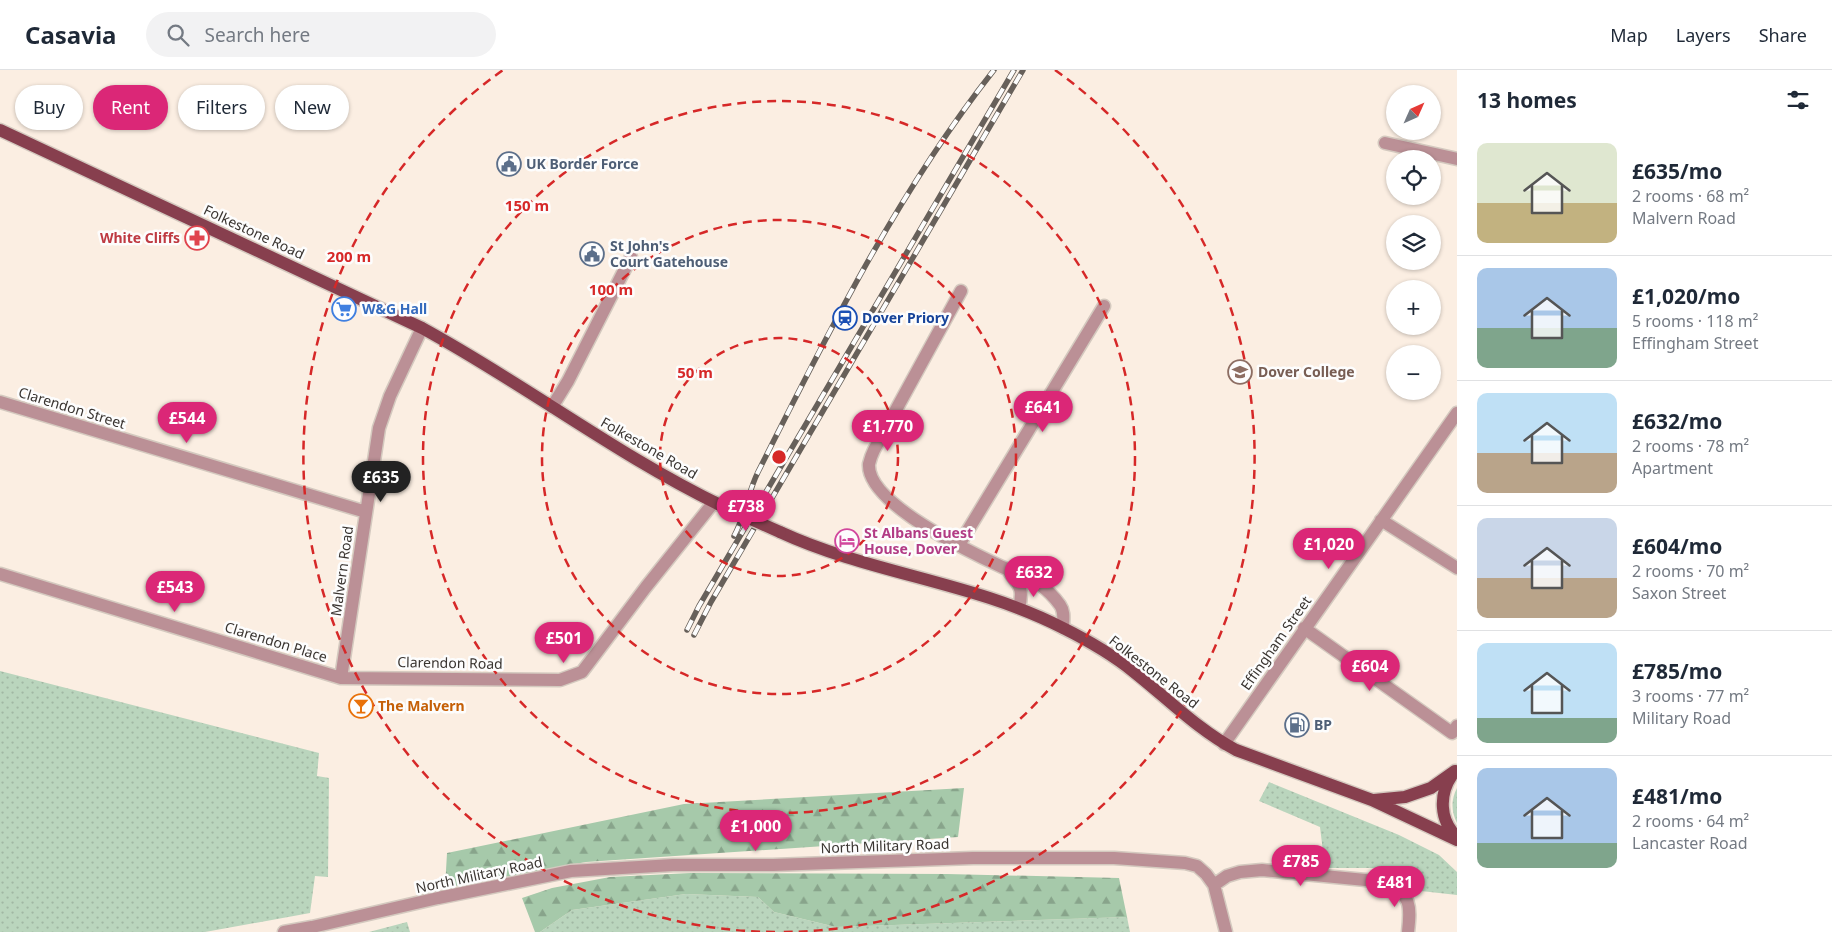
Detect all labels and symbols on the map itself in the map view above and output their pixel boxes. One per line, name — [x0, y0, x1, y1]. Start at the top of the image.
north arrow — [1386, 85, 1441, 140]
public building icon: UK Border Force — [496, 151, 522, 177]
place label: UK Border Force — [526, 154, 639, 173]
text: 150 m — [505, 195, 549, 215]
street label: Folkestone Road — [201, 200, 308, 263]
pharmacy icon: White Cliffs — [184, 225, 210, 251]
place label: White Cliffs — [100, 228, 180, 247]
place label: St John's Court Gatehouse — [610, 236, 728, 271]
public building icon: St John's Court Gatehouse — [579, 241, 605, 267]
text: 200 m — [327, 246, 371, 266]
text: 100 m — [589, 279, 633, 299]
supermarket icon: W&G Hall — [331, 296, 357, 322]
place label: W&G Hall — [362, 299, 427, 318]
station icon: Dover Priory — [832, 305, 858, 331]
place label: Dover Priory — [862, 308, 949, 327]
school or university icon: Dover College — [1227, 359, 1253, 385]
text: 50 m — [677, 362, 713, 382]
place label: Dover College — [1258, 362, 1355, 381]
street label: Clarendon Street — [16, 382, 128, 433]
pin: £641 — [1013, 390, 1073, 433]
pin: £544 — [157, 402, 217, 444]
pin: £1,770 — [847, 410, 929, 452]
street label: Folkestone Road — [597, 412, 701, 483]
centre of rings — [770, 448, 788, 466]
pin: £635 — [351, 460, 411, 503]
pin: £738 — [716, 490, 776, 532]
place label: St Albans Guest House, Dover — [864, 523, 973, 558]
street label: Malvern Road — [326, 525, 357, 617]
hotel icon: St Albans Guest House, Dover — [834, 528, 860, 554]
pin: £1,020 — [1288, 528, 1370, 570]
pin: £632 — [1004, 556, 1064, 598]
pin: £543 — [145, 570, 205, 613]
street label: Effingham Street — [1236, 592, 1315, 693]
street label: Clarendon Place — [223, 617, 330, 666]
pin: £501 — [534, 622, 594, 664]
street label: Folkestone Road — [1106, 631, 1203, 713]
pin: £604 — [1340, 650, 1400, 692]
street label: Clarendon Road — [397, 652, 503, 673]
bar icon: The Malvern — [348, 693, 374, 719]
place label: The Malvern — [378, 696, 465, 715]
fuel station icon: BP — [1284, 712, 1310, 738]
place label: BP — [1314, 715, 1332, 734]
pin: £1,000 — [715, 810, 797, 852]
street label: North Military Road — [820, 834, 950, 857]
pin: £785 — [1271, 844, 1331, 887]
street label: North Military Road — [414, 852, 544, 897]
pin: £481 — [1365, 866, 1425, 908]

